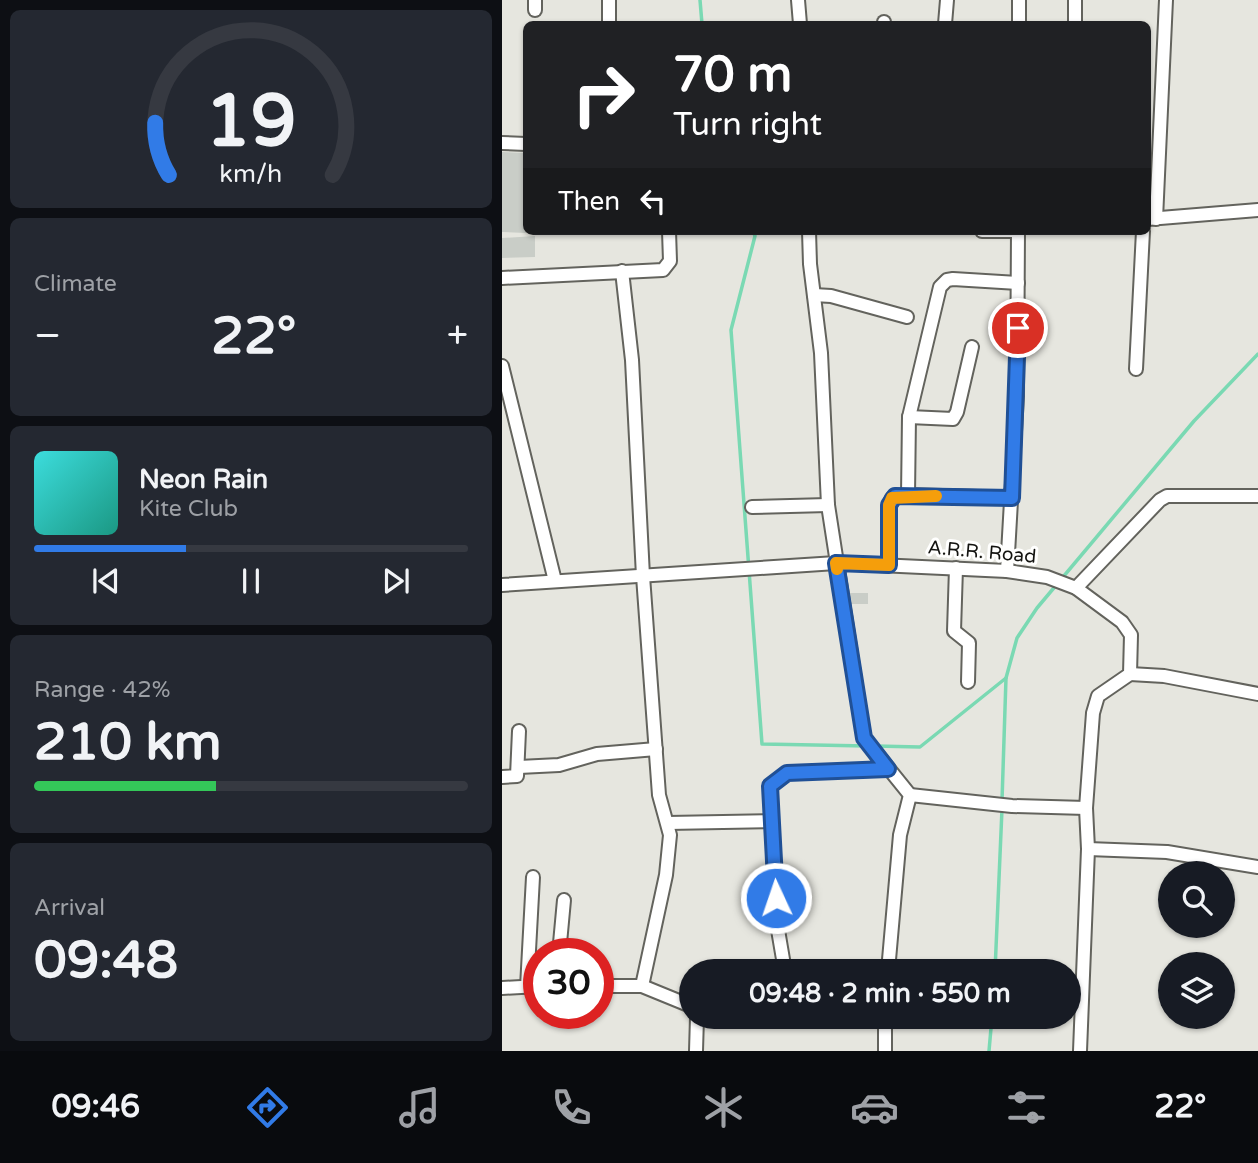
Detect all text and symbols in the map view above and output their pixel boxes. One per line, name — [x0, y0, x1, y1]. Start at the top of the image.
text: 70 m — [673, 46, 792, 105]
icon: right — [558, 49, 649, 140]
text: 19 — [205, 78, 297, 166]
text: Turn right — [673, 106, 822, 144]
text: km/h — [220, 159, 282, 189]
icon: left — [634, 182, 672, 220]
text: Then — [558, 186, 620, 217]
text: Climate — [34, 270, 117, 298]
pin — [988, 298, 1048, 358]
text: 22° — [211, 305, 296, 368]
icon: arrive — [999, 309, 1037, 347]
text: − — [34, 313, 61, 359]
text: + — [447, 313, 468, 359]
text: Neon Rain — [139, 464, 268, 495]
text: Kite Club — [139, 495, 238, 523]
street label: A.R.R. Road — [927, 536, 1037, 568]
icon: previous — [87, 562, 125, 600]
icon: pause — [232, 562, 270, 600]
icon: next — [377, 562, 415, 600]
text: Range · 42% — [34, 676, 170, 704]
text: 210 km — [34, 711, 222, 774]
position arrow — [739, 861, 813, 935]
map controls — [1158, 861, 1235, 1029]
button: search — [1158, 861, 1235, 938]
text: Arrival — [34, 894, 105, 922]
text: 09:48 — [34, 929, 178, 992]
speed limit sign: 30 — [523, 938, 614, 1029]
button: layers — [1158, 952, 1235, 1029]
text: 09:48 · 2 min · 550 m — [749, 978, 1011, 1009]
icon: directions — [243, 1083, 292, 1132]
icon: music — [395, 1083, 444, 1132]
icon: phone — [547, 1083, 596, 1132]
icon: climate — [699, 1083, 748, 1132]
icon: car — [850, 1083, 899, 1132]
icon: filters — [1002, 1083, 1051, 1132]
text: 09:46 — [51, 1088, 140, 1126]
text: 22° — [1154, 1088, 1206, 1126]

